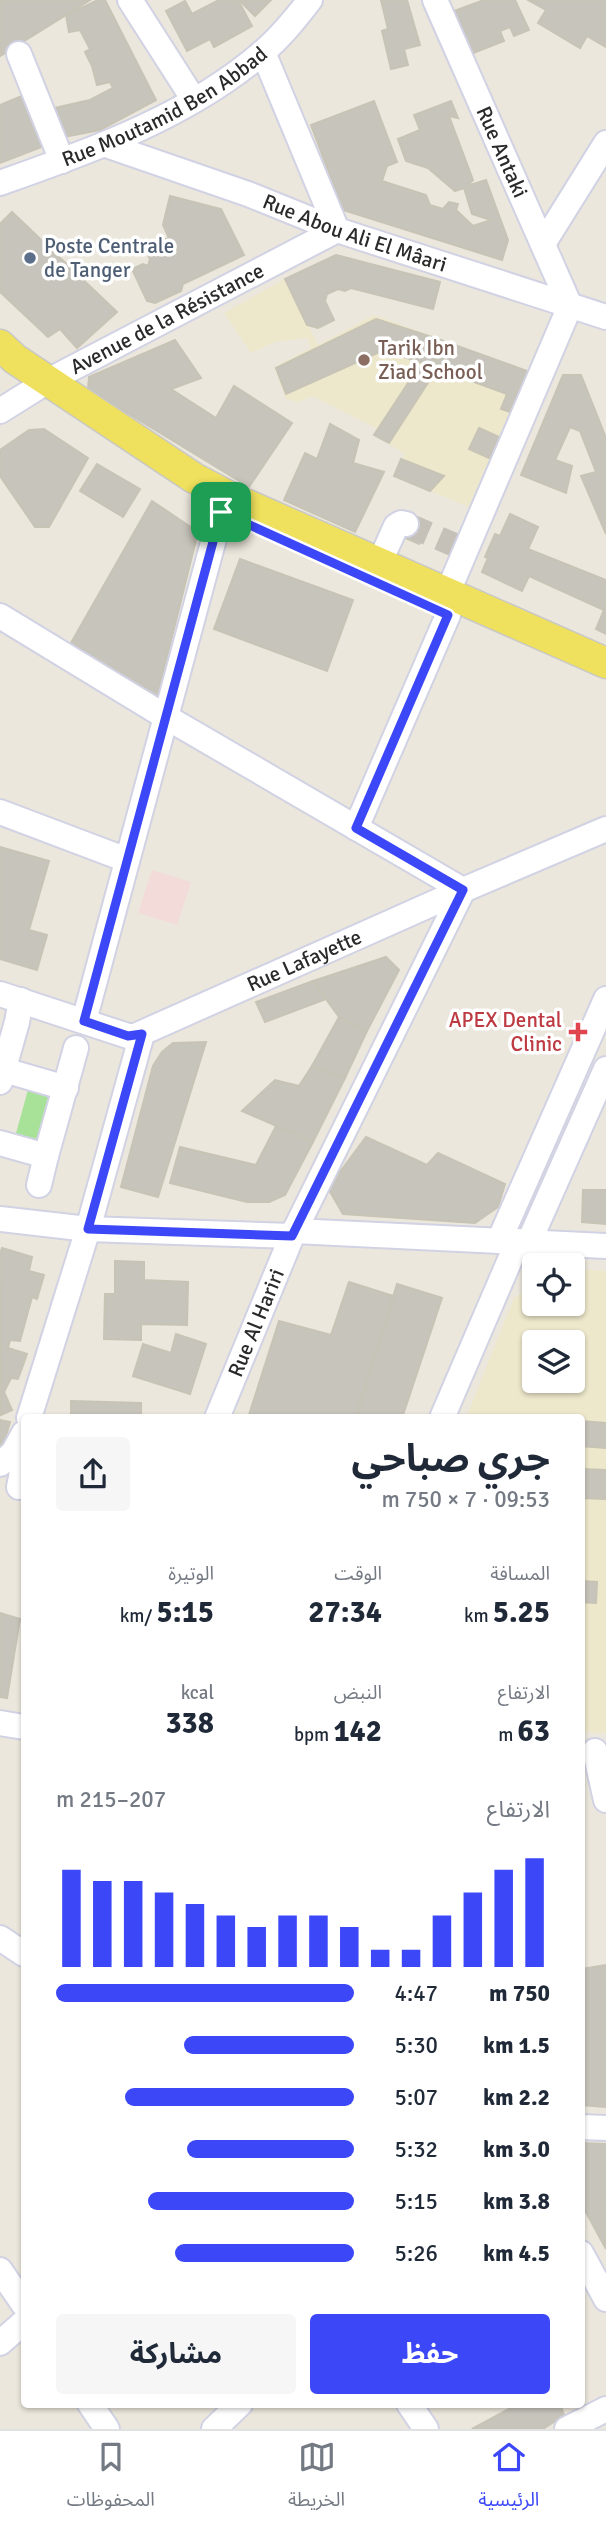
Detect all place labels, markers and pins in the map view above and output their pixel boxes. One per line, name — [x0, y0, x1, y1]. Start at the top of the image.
place label: Poste Centrale de Tanger — [44, 233, 174, 283]
marker: Poste Centrale de Tanger — [22, 250, 38, 266]
place label: Tarik Ibn Ziad School — [378, 335, 483, 385]
marker: Tarik Ibn Ziad School — [356, 352, 372, 368]
pin — [191, 482, 251, 542]
place label: APEX Dental Clinic — [449, 1007, 562, 1057]
marker: APEX Dental Clinic — [568, 1022, 588, 1042]

